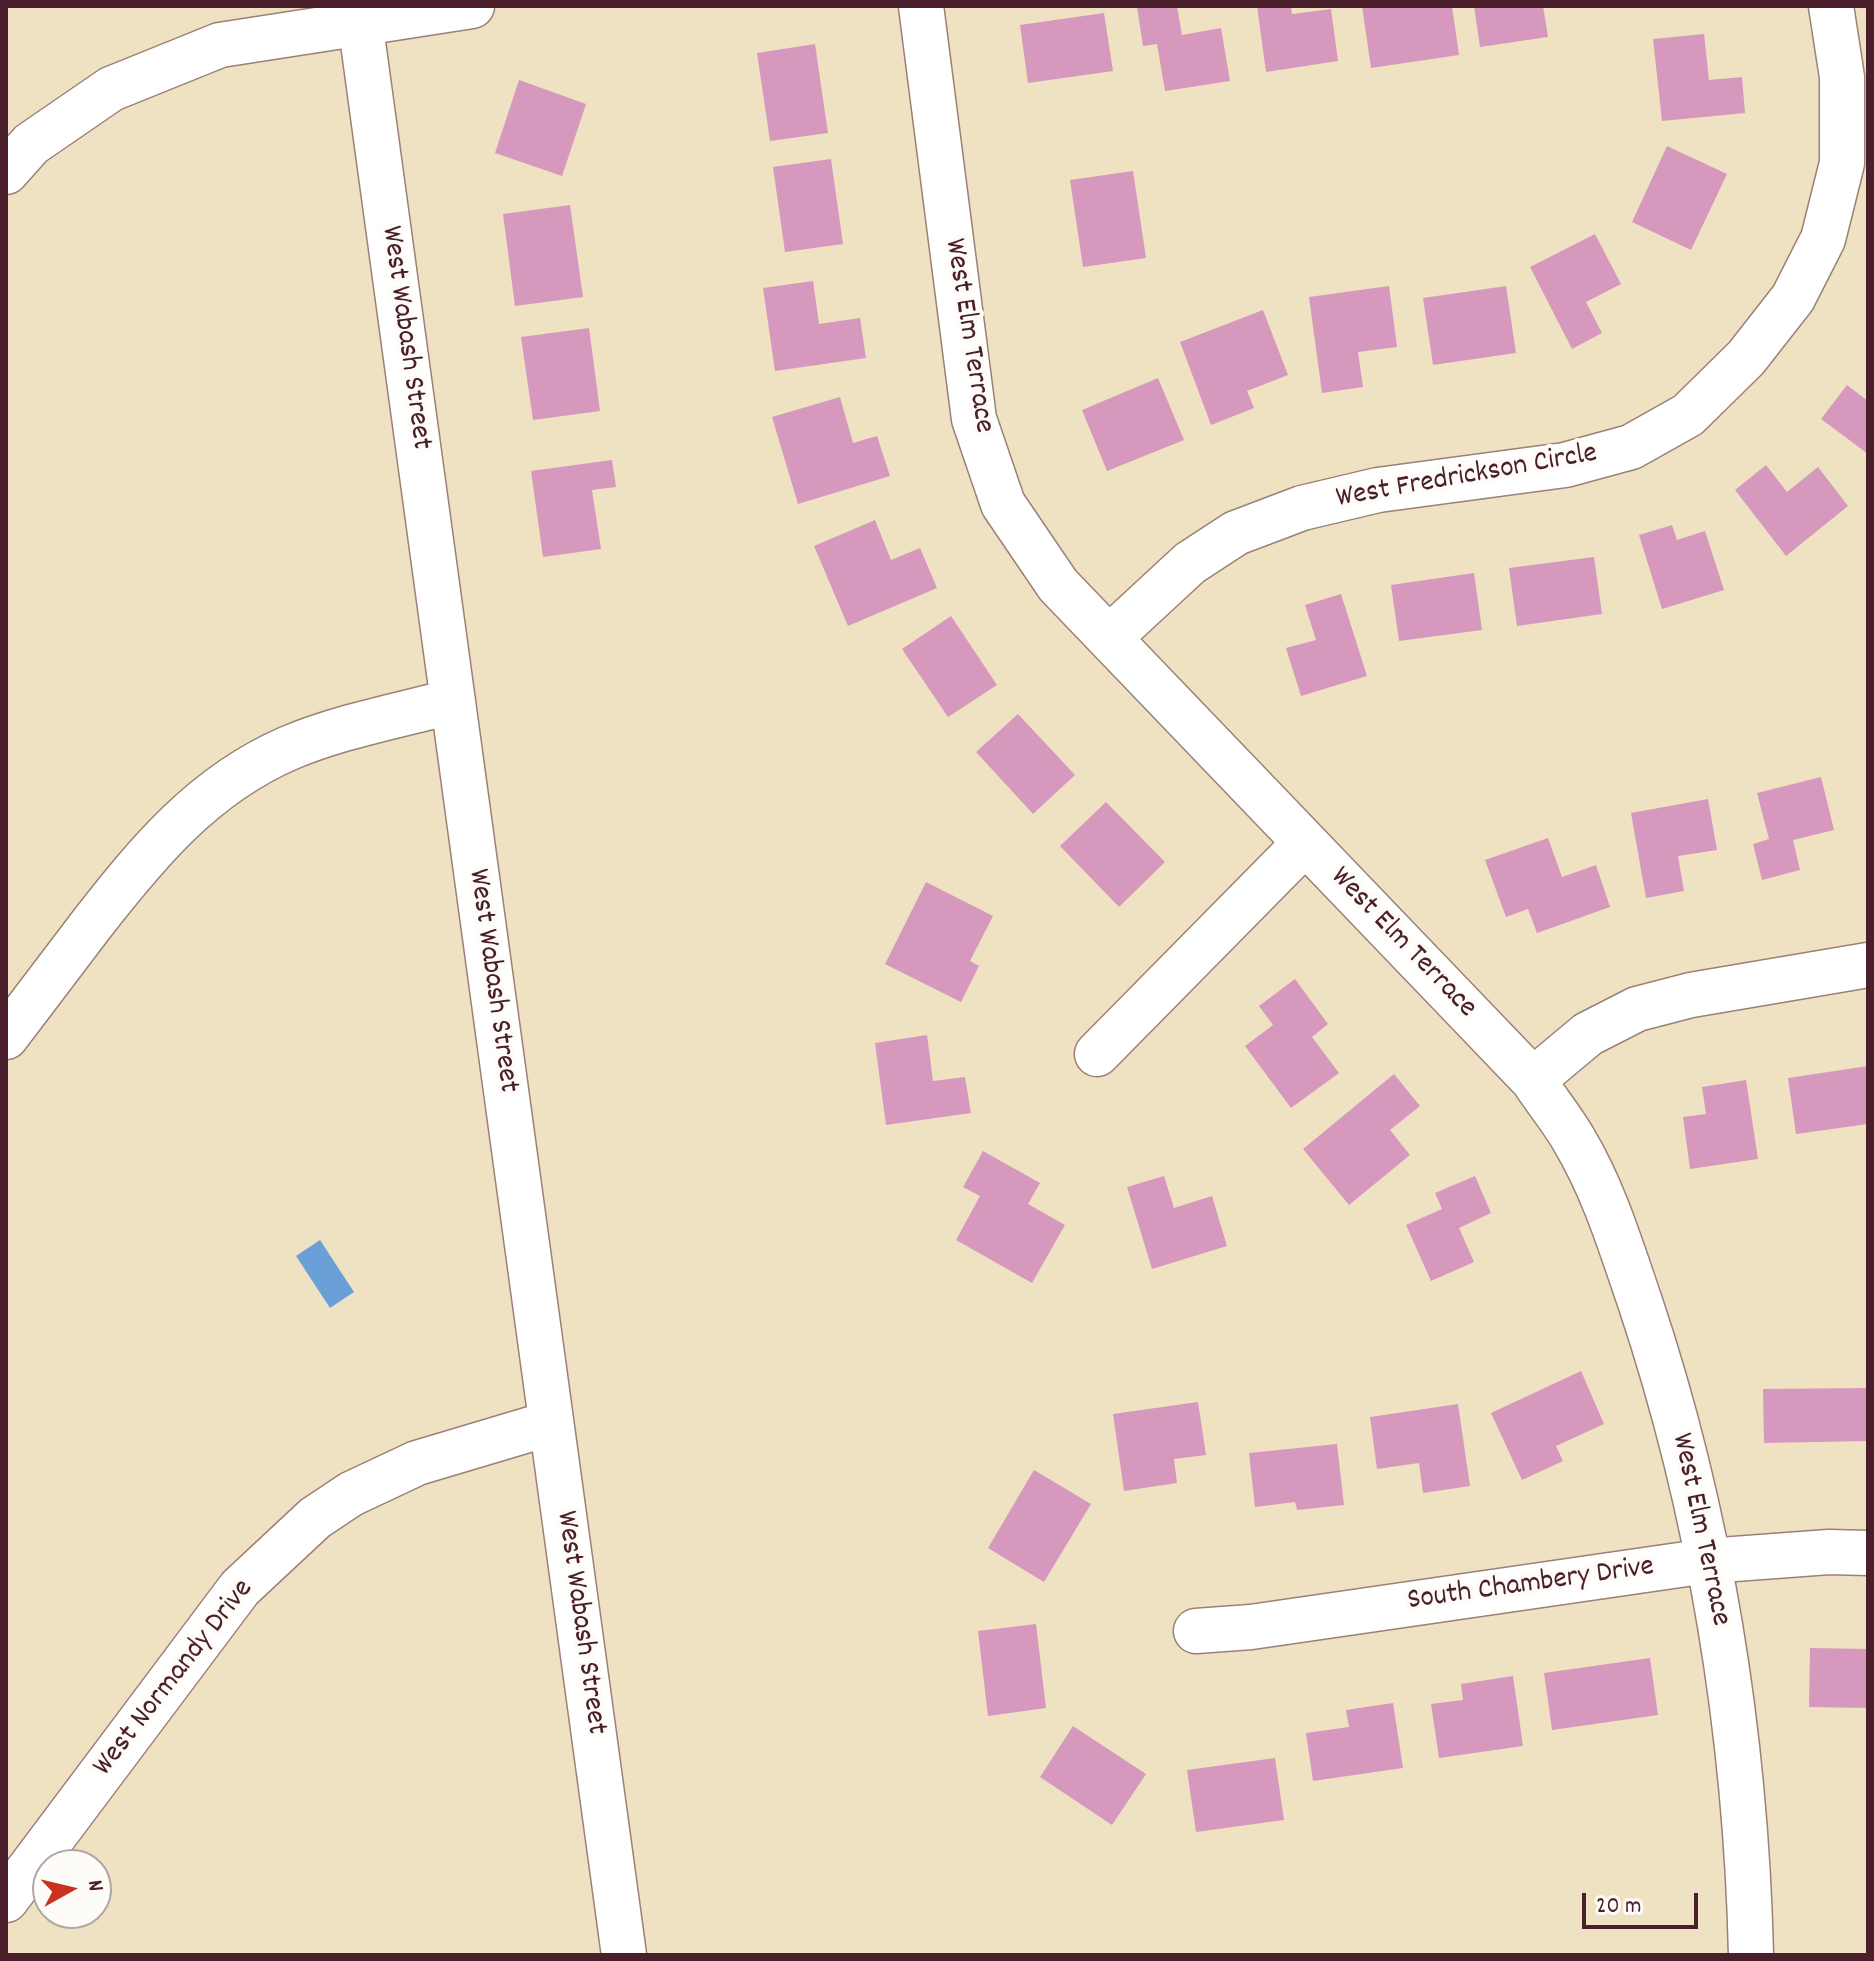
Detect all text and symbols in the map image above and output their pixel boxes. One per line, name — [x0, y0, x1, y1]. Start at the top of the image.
street label: West Wabash Street — [370, 224, 438, 452]
street label: West Elm Terrace — [934, 236, 1000, 436]
street label: West Fredrickson Circle — [1334, 437, 1600, 519]
street label: West Elm Terrace — [1321, 861, 1483, 1027]
street label: West Wabash Street — [457, 867, 525, 1095]
street label: West Elm Terrace — [1661, 1430, 1737, 1630]
street label: West Wabash Street — [545, 1509, 613, 1737]
street label: South Chambery Drive — [1405, 1551, 1657, 1621]
street label: West Normandy Drive — [87, 1573, 263, 1785]
north arrow — [32, 1849, 112, 1929]
scale bar — [1586, 1877, 1702, 1927]
text: N — [78, 1878, 110, 1893]
text: 20 m — [1596, 1890, 1642, 1924]

